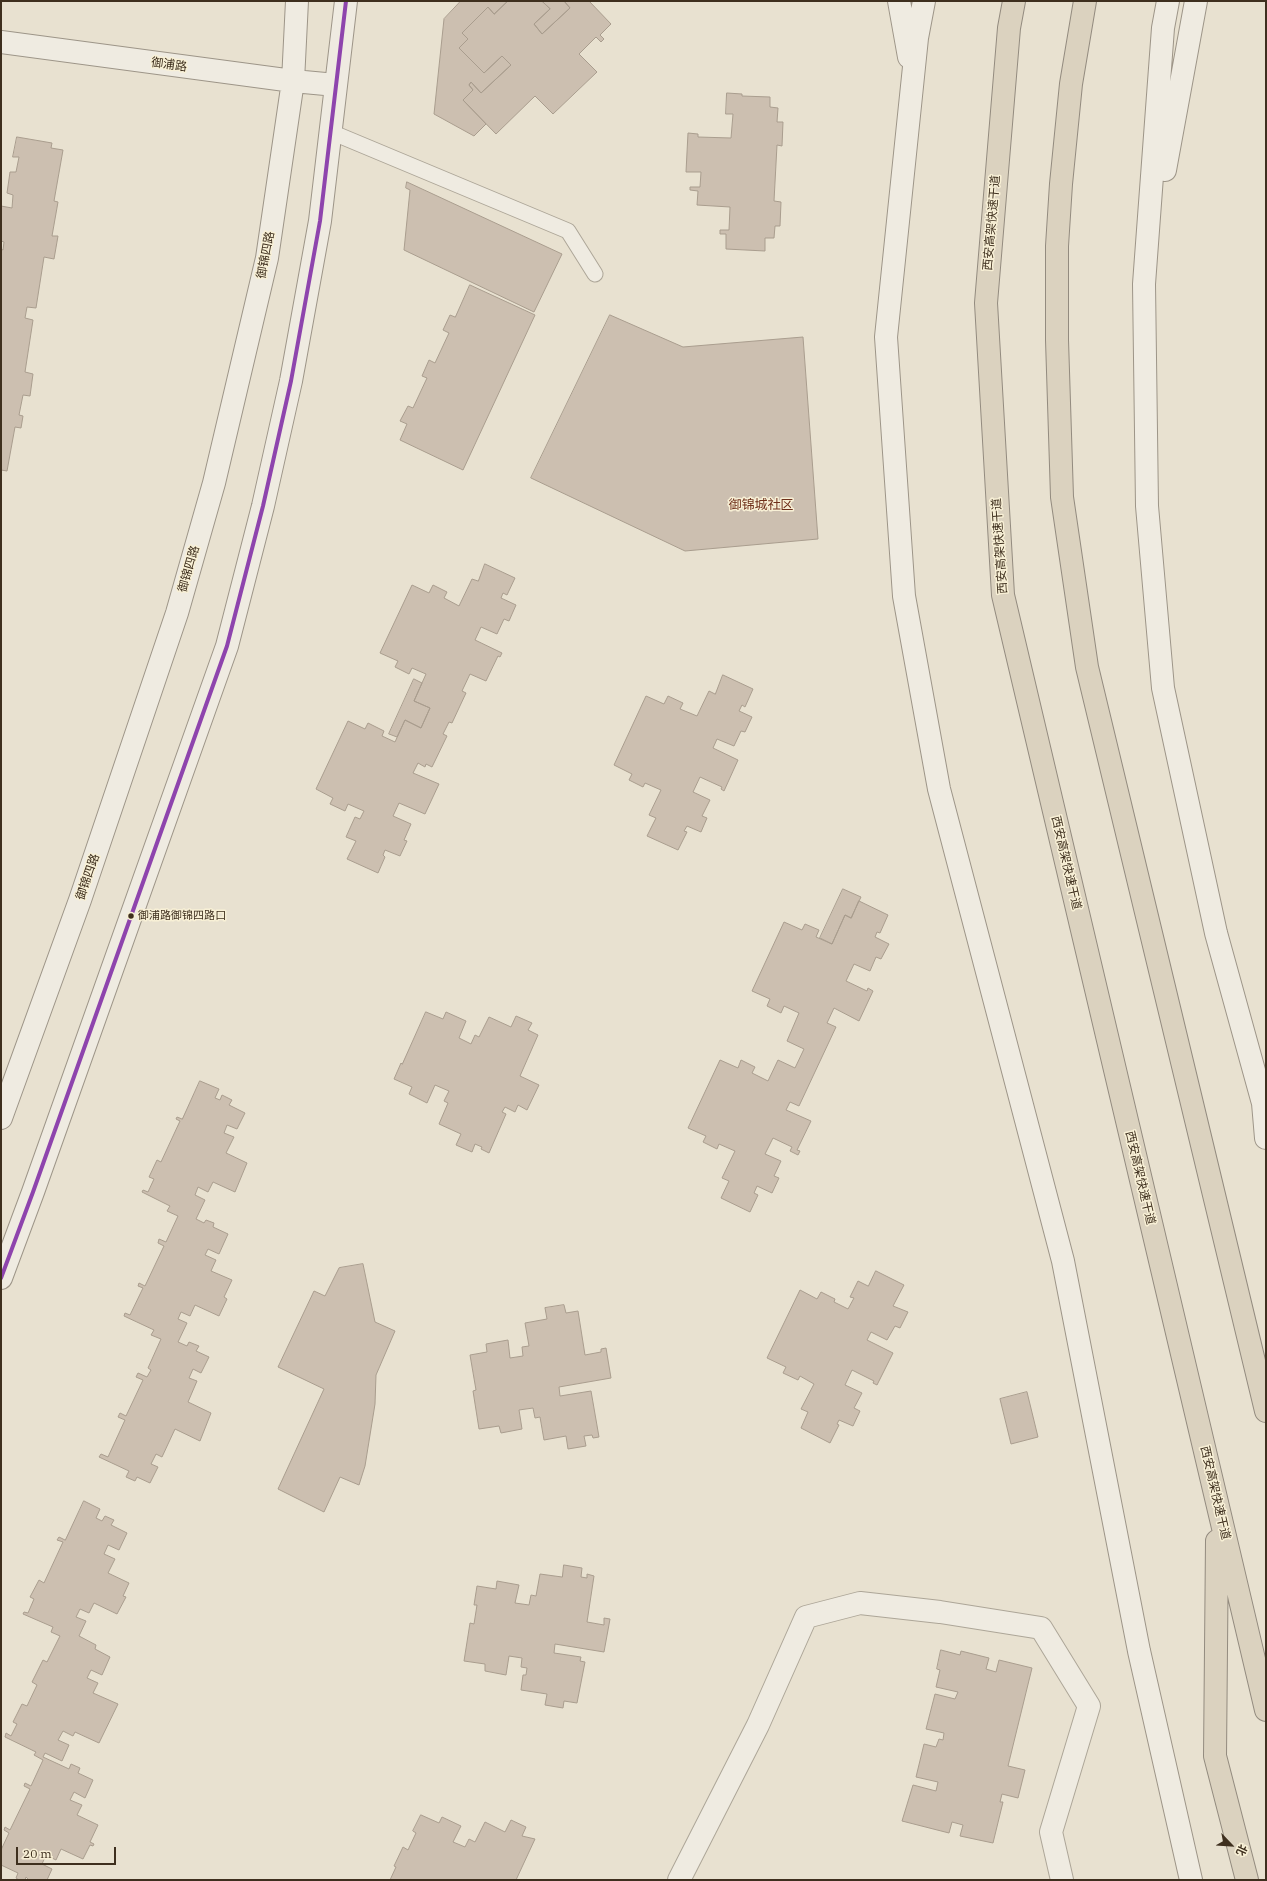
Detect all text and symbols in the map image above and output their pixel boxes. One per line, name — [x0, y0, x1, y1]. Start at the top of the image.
street label: 御浦路 — [150, 55, 188, 75]
street label: 西安高架快速干道 — [981, 175, 1003, 271]
street label: 御锦四路 — [254, 230, 278, 280]
district label: 御锦城社区 — [729, 497, 793, 513]
street label: 西安高架快速干道 — [989, 498, 1011, 594]
street label: 御锦四路 — [175, 544, 203, 594]
street label: 西安高架快速干道 — [1048, 815, 1084, 911]
street label: 御锦四路 — [73, 852, 103, 902]
place label: 御浦路御锦四路口 — [138, 909, 226, 923]
marker: 御浦路御锦四路口 — [126, 911, 136, 921]
street label: 西安高架快速干道 — [1122, 1130, 1158, 1226]
street label: 西安高架快速干道 — [1197, 1445, 1233, 1541]
north arrow — [1211, 1825, 1251, 1865]
scale bar — [18, 1839, 118, 1865]
text: 北 — [1233, 1842, 1251, 1858]
text: 20 m — [23, 1846, 52, 1861]

